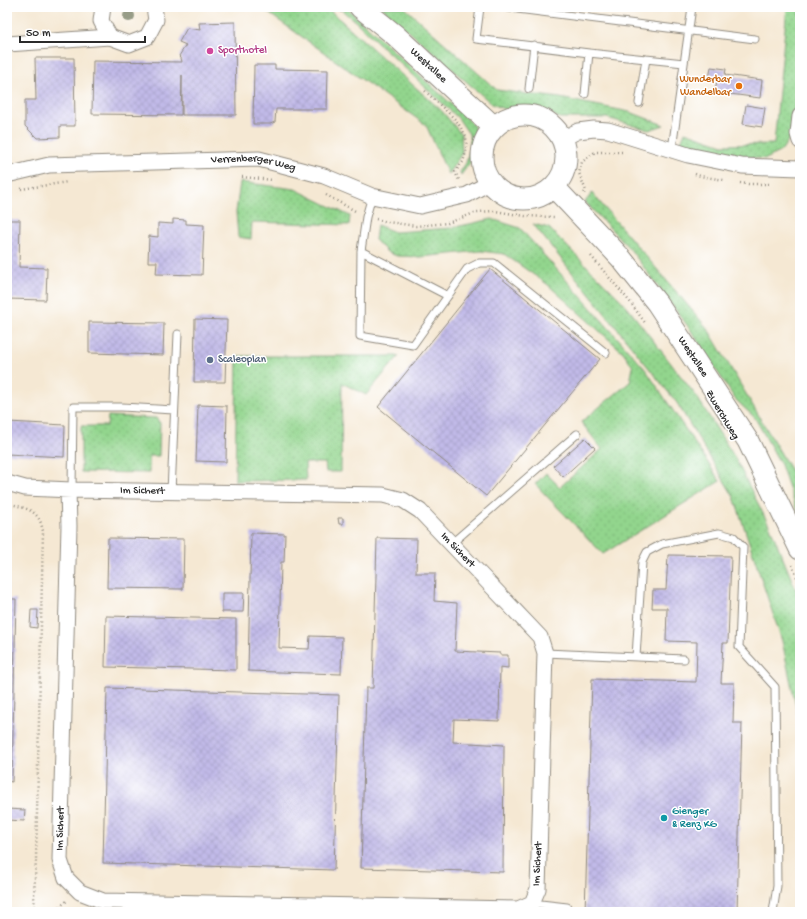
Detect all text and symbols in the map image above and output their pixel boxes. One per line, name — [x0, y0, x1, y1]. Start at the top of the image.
scale bar — [20, 18, 145, 44]
text: 50 m — [26, 27, 51, 41]
place label: Sporthotel — [218, 45, 267, 57]
marker: Sporthotel — [205, 46, 215, 56]
street label: Westallee — [407, 46, 449, 86]
place label: Wunderbar Wandelbar — [679, 74, 732, 99]
marker: Wunderbar Wandelbar — [734, 81, 744, 91]
street label: Verrenberger Weg — [210, 153, 297, 174]
street label: Westallee — [675, 335, 710, 380]
place label: Scaleoplan — [218, 354, 267, 366]
marker: Scaleoplan — [205, 355, 215, 365]
street label: Zwerchweg — [703, 388, 741, 442]
street label: Im Sichert — [120, 485, 166, 498]
street label: Im Sichert — [438, 530, 478, 572]
street label: Im Sichert — [54, 805, 67, 851]
place label: Gienger & Renz KG — [672, 806, 718, 831]
marker: Gienger & Renz KG — [659, 813, 669, 823]
street label: Im Sichert — [531, 840, 545, 886]

